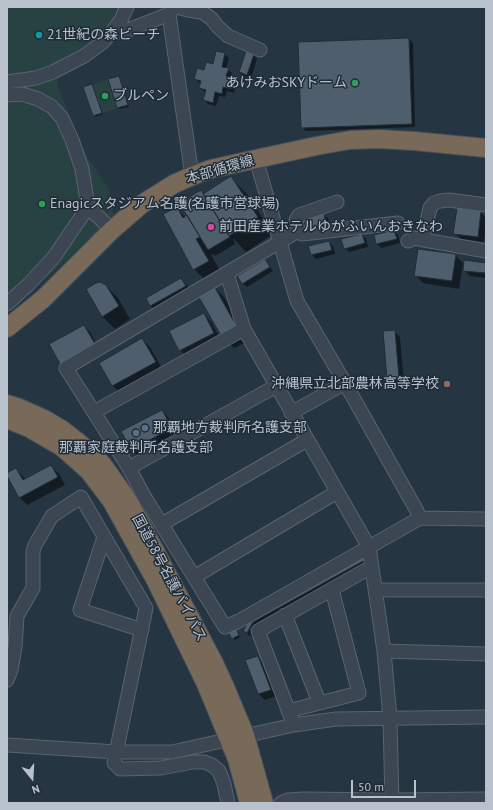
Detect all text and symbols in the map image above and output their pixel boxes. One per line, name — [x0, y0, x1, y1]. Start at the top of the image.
place label: 21世紀の森ビーチ — [47, 27, 160, 43]
marker: 21世紀の森ビーチ — [34, 30, 44, 40]
place label: あけみおSKYドーム — [226, 75, 347, 91]
marker: あけみおSKYドーム — [350, 78, 360, 88]
place label: ブルペン — [113, 88, 169, 104]
marker: ブルペン — [100, 91, 110, 101]
street label: 本部循環線 — [184, 152, 256, 188]
place label: Enagicスタジアム名護(名護市営球場) — [50, 196, 280, 212]
marker: Enagicスタジアム名護(名護市営球場) — [37, 199, 47, 209]
place label: 前田産業ホテルゆがふいんおきなわ — [219, 219, 443, 235]
marker: 前田産業ホテルゆがふいんおきなわ — [206, 222, 216, 232]
place label: 沖縄県立北部農林高等学校 — [271, 376, 439, 392]
marker: 沖縄県立北部農林高等学校 — [442, 379, 452, 389]
place label: 那覇地方裁判所名護支部 — [153, 420, 307, 436]
marker: 那覇地方裁判所名護支部 — [140, 423, 150, 433]
marker: 那覇家庭裁判所名護支部 — [131, 428, 141, 438]
place label: 那覇家庭裁判所名護支部 — [59, 440, 213, 456]
street label: 国道58号名護バイパス — [128, 512, 210, 644]
north arrow — [12, 758, 52, 798]
scale bar — [353, 772, 418, 798]
text: 50 m — [358, 779, 384, 794]
text: N — [30, 782, 41, 797]

